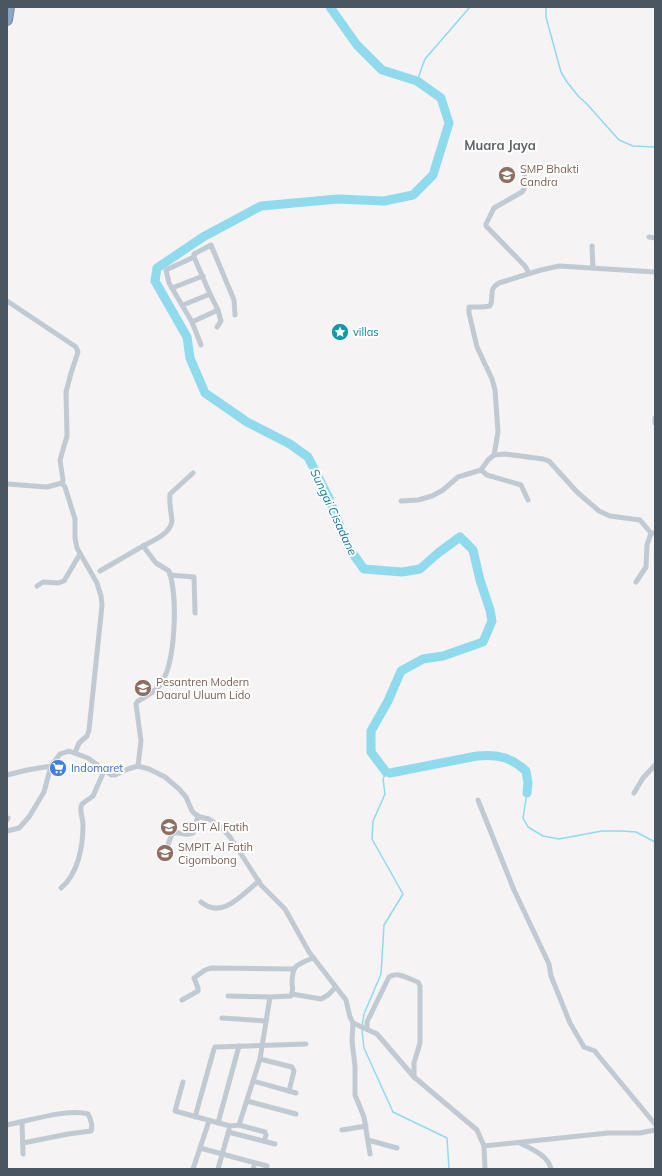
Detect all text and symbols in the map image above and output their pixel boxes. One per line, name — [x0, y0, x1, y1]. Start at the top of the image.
district label: Muara Jaya — [464, 137, 536, 154]
place label: SMP Bhakti Candra — [520, 162, 579, 189]
school or university icon: SMP Bhakti Candra — [497, 165, 517, 185]
place icon: villas — [330, 322, 350, 342]
place label: villas — [353, 325, 379, 339]
water label: Sungai Cisadane — [307, 466, 361, 558]
place label: Pesantren Modern Daarul Uluum Lido — [156, 675, 251, 702]
school or university icon: Pesantren Modern Daarul Uluum Lido — [133, 678, 153, 698]
supermarket icon: Indomaret — [48, 758, 68, 778]
place label: Indomaret — [71, 761, 123, 775]
school or university icon: SDIT Al Fatih — [159, 817, 179, 837]
place label: SDIT Al Fatih — [182, 820, 248, 834]
place label: SMPIT Al Fatih Cigombong — [178, 840, 253, 867]
school or university icon: SMPIT Al Fatih Cigombong — [155, 843, 175, 863]

